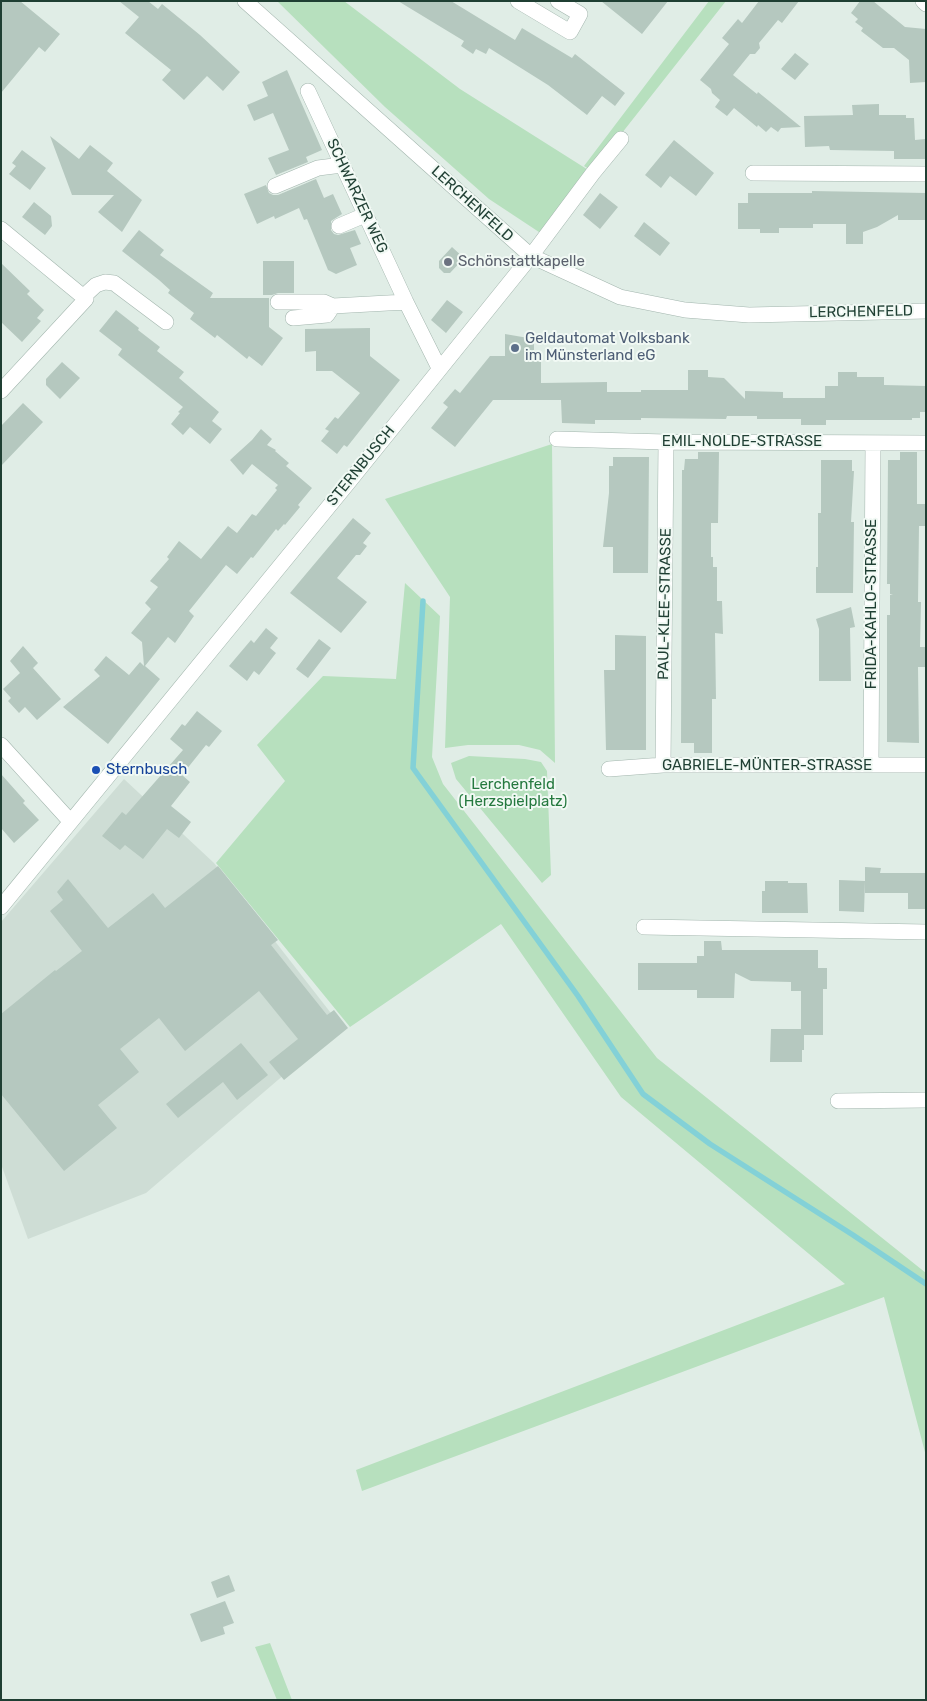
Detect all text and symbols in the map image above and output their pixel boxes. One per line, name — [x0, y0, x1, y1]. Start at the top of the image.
street label: SCHWARZER WEG — [323, 136, 391, 256]
street label: LERCHENFELD — [427, 162, 517, 246]
place label: Schönstattkapelle — [458, 253, 585, 271]
marker: Schönstattkapelle — [442, 256, 454, 268]
street label: LERCHENFELD — [809, 302, 913, 322]
place label: Geldautomat Volksbank im Münsterland eG — [525, 330, 690, 365]
marker: Geldautomat Volksbank im Münsterland eG — [509, 342, 521, 354]
street label: STERNBUSCH — [323, 422, 399, 510]
street label: EMIL-NOLDE-STRASSE — [662, 433, 822, 451]
street label: FRIDA-KAHLO-STRASSE — [863, 519, 881, 689]
street label: PAUL-KLEE-STRASSE — [655, 528, 675, 680]
street label: GABRIELE-MÜNTER-STRASSE — [662, 757, 872, 775]
place label: Sternbusch — [106, 761, 187, 779]
marker: Sternbusch — [90, 764, 102, 776]
park label: Lerchenfeld (Herzspielplatz) — [459, 776, 567, 811]

